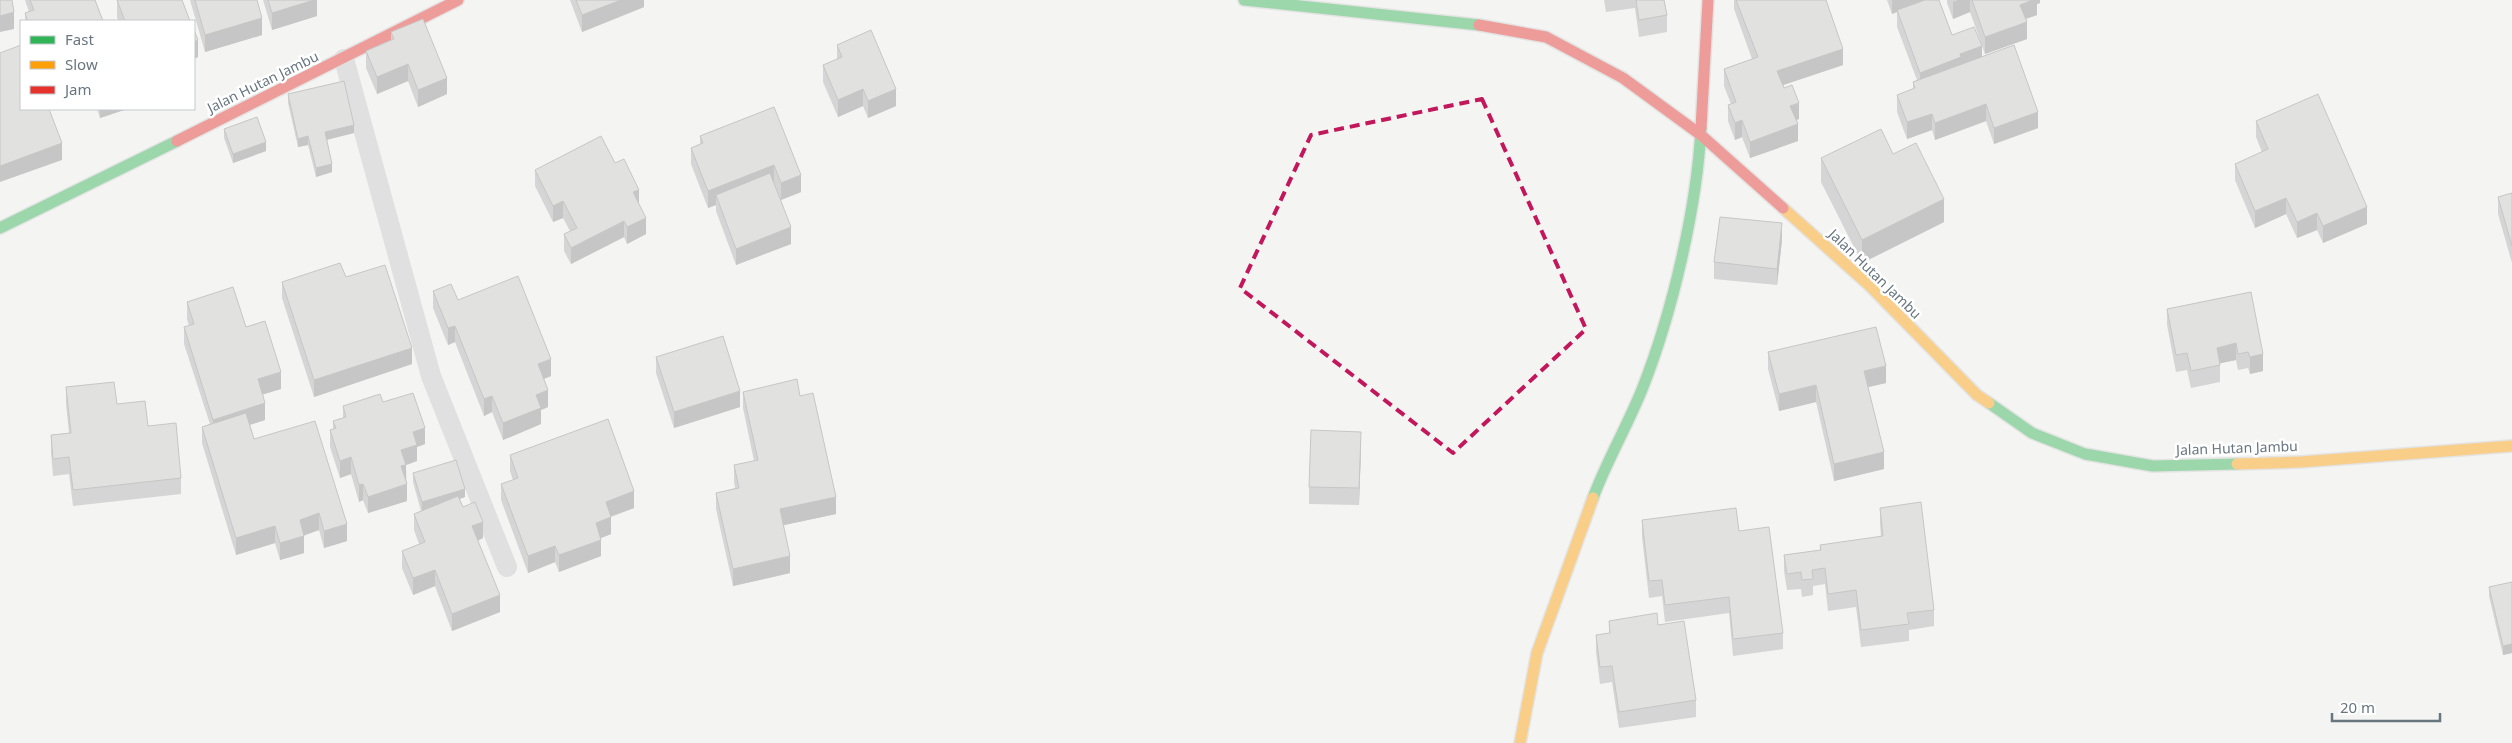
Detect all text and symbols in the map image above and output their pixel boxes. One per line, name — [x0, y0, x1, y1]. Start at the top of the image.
legend — [20, 20, 195, 110]
text: Fast — [65, 29, 94, 49]
street label: Jalan Hutan Jambu — [202, 46, 322, 118]
text: Slow — [65, 54, 98, 74]
text: Jam — [63, 79, 92, 99]
street label: Jalan Hutan Jambu — [1824, 223, 1926, 323]
street label: Jalan Hutan Jambu — [2174, 436, 2298, 459]
scale bar — [2332, 690, 2440, 722]
text: 20 m — [2340, 697, 2375, 717]

